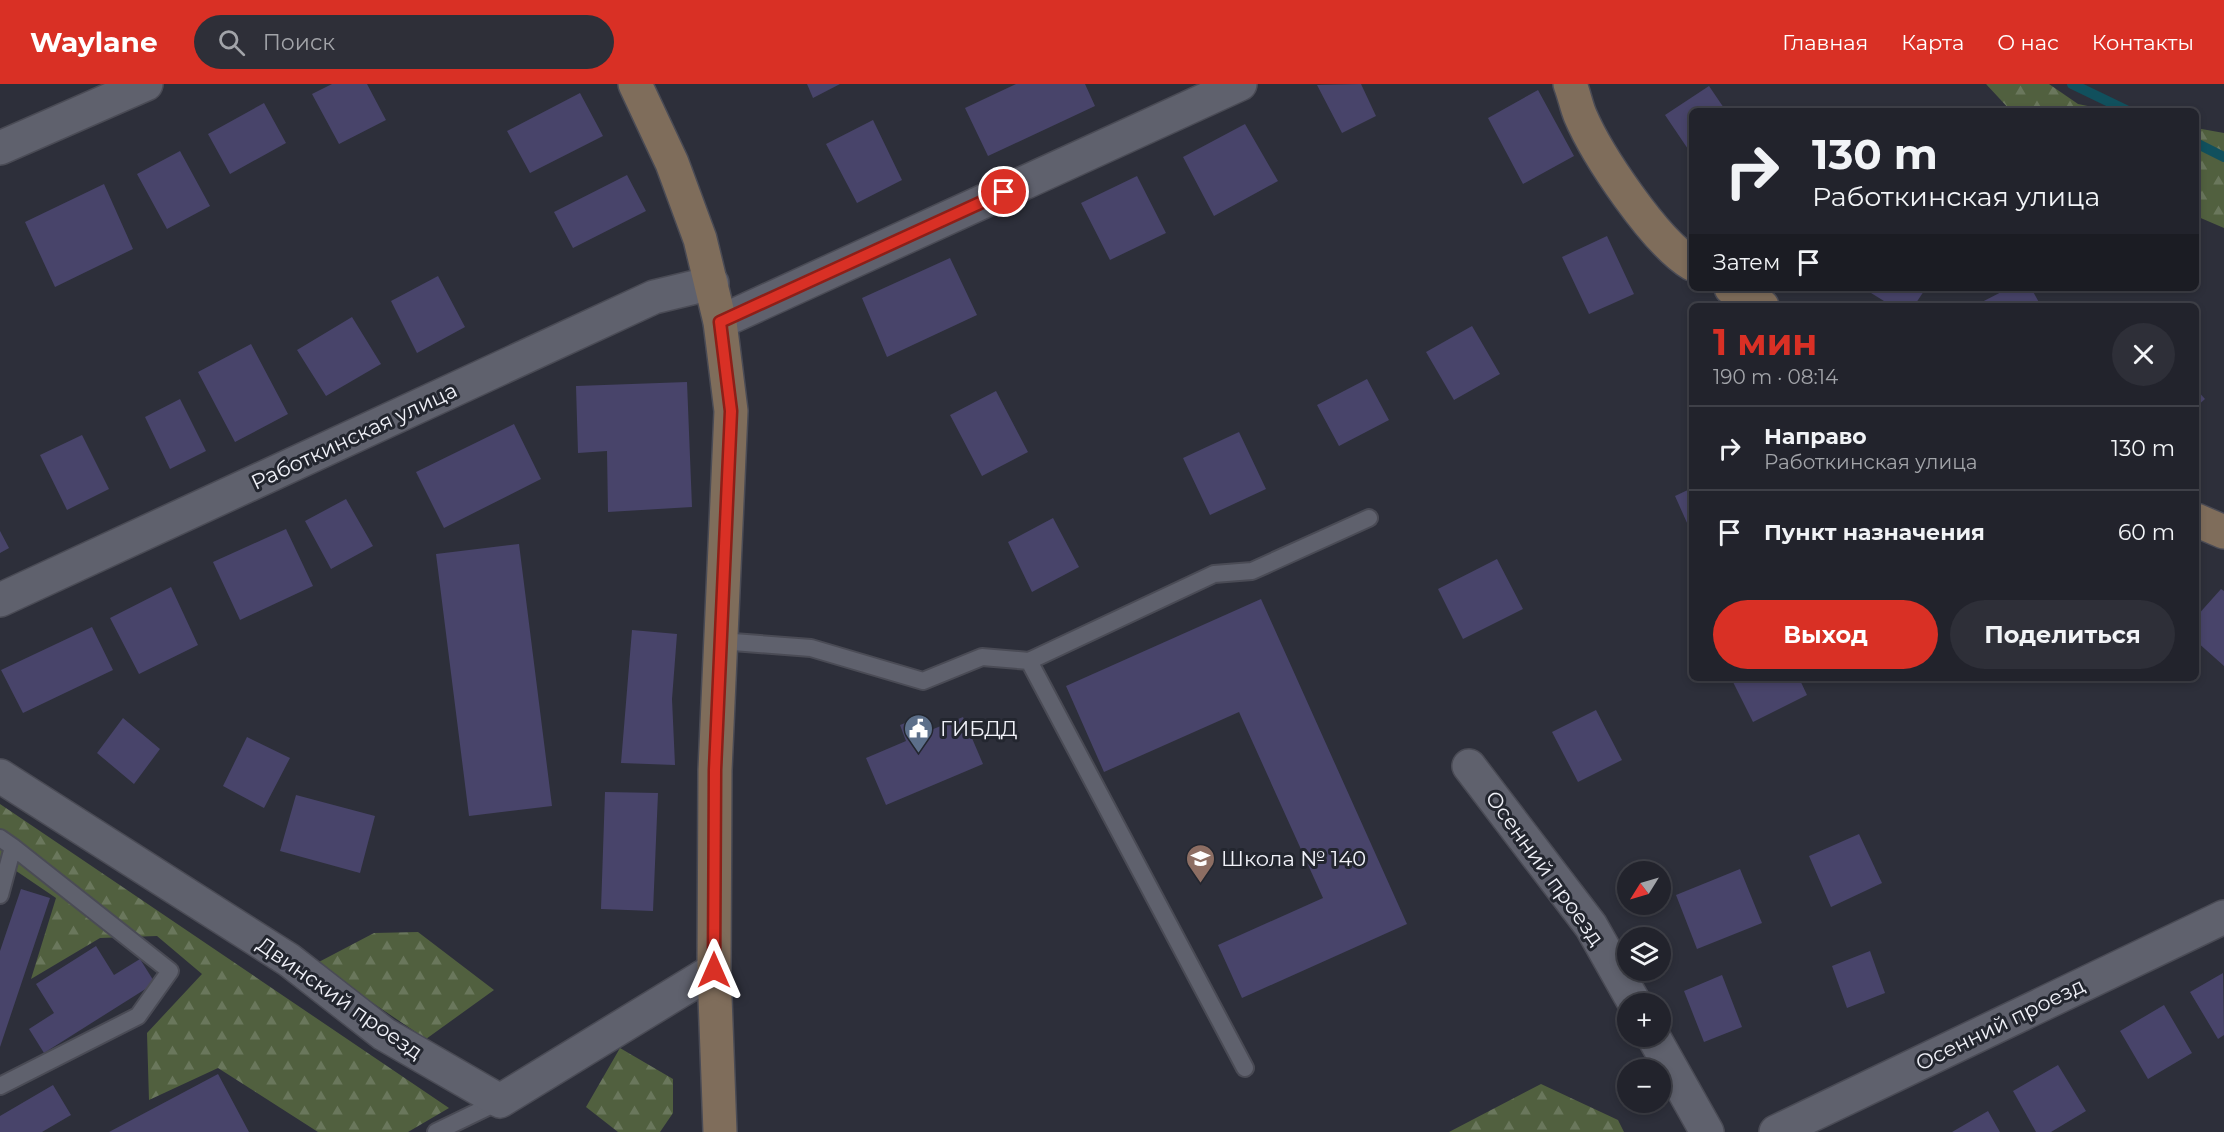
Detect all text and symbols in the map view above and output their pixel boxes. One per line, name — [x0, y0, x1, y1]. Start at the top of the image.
search box — [194, 15, 614, 69]
text: Waylane — [30, 25, 158, 59]
icon: search — [215, 26, 248, 59]
text: Поиск — [263, 29, 335, 56]
text: Главная — [1782, 30, 1868, 55]
text: Карта — [1901, 30, 1964, 55]
text: О нас — [1997, 30, 2059, 55]
text: Контакты — [2092, 30, 2194, 55]
text: 130 m — [1812, 128, 1938, 180]
icon: right — [1713, 132, 1791, 210]
pin — [978, 166, 1029, 217]
icon: arrive — [987, 175, 1020, 208]
text: Работкинская улица — [1812, 180, 2100, 213]
icon: arrive — [1792, 246, 1825, 279]
text: Затем — [1713, 249, 1780, 276]
text: 1 мин — [1713, 320, 1817, 364]
button: close — [2112, 323, 2175, 386]
text: 190 m · 08:14 — [1713, 365, 1838, 389]
street label: Работкинская улица — [247, 377, 461, 495]
text: Направо — [1764, 423, 1867, 450]
icon: right — [1713, 432, 1746, 465]
text: 130 m — [2111, 435, 2175, 462]
text: Работкинская улица — [1764, 450, 1978, 474]
icon: arrive — [1713, 516, 1746, 549]
text: Пункт назначения — [1764, 519, 1985, 546]
text: 60 m — [2118, 519, 2175, 546]
button: Выход — [1713, 600, 1938, 669]
button: Поделиться — [1950, 600, 2175, 669]
public building icon: ГИБДД — [903, 712, 935, 754]
place label: ГИБДД — [940, 716, 1018, 741]
street label: Осенний проезд — [1481, 786, 1609, 950]
school or university icon: Школа № 140 — [1184, 842, 1216, 884]
place label: Школа № 140 — [1221, 846, 1366, 871]
north arrow — [1617, 861, 1671, 915]
map controls — [1617, 861, 1671, 1113]
button: layers — [1617, 927, 1671, 981]
street label: Двинский проезд — [252, 931, 428, 1065]
position arrow — [682, 938, 746, 1002]
street label: Осенний проезд — [1911, 972, 2089, 1076]
button: + — [1617, 993, 1671, 1047]
button: − — [1617, 1059, 1671, 1113]

